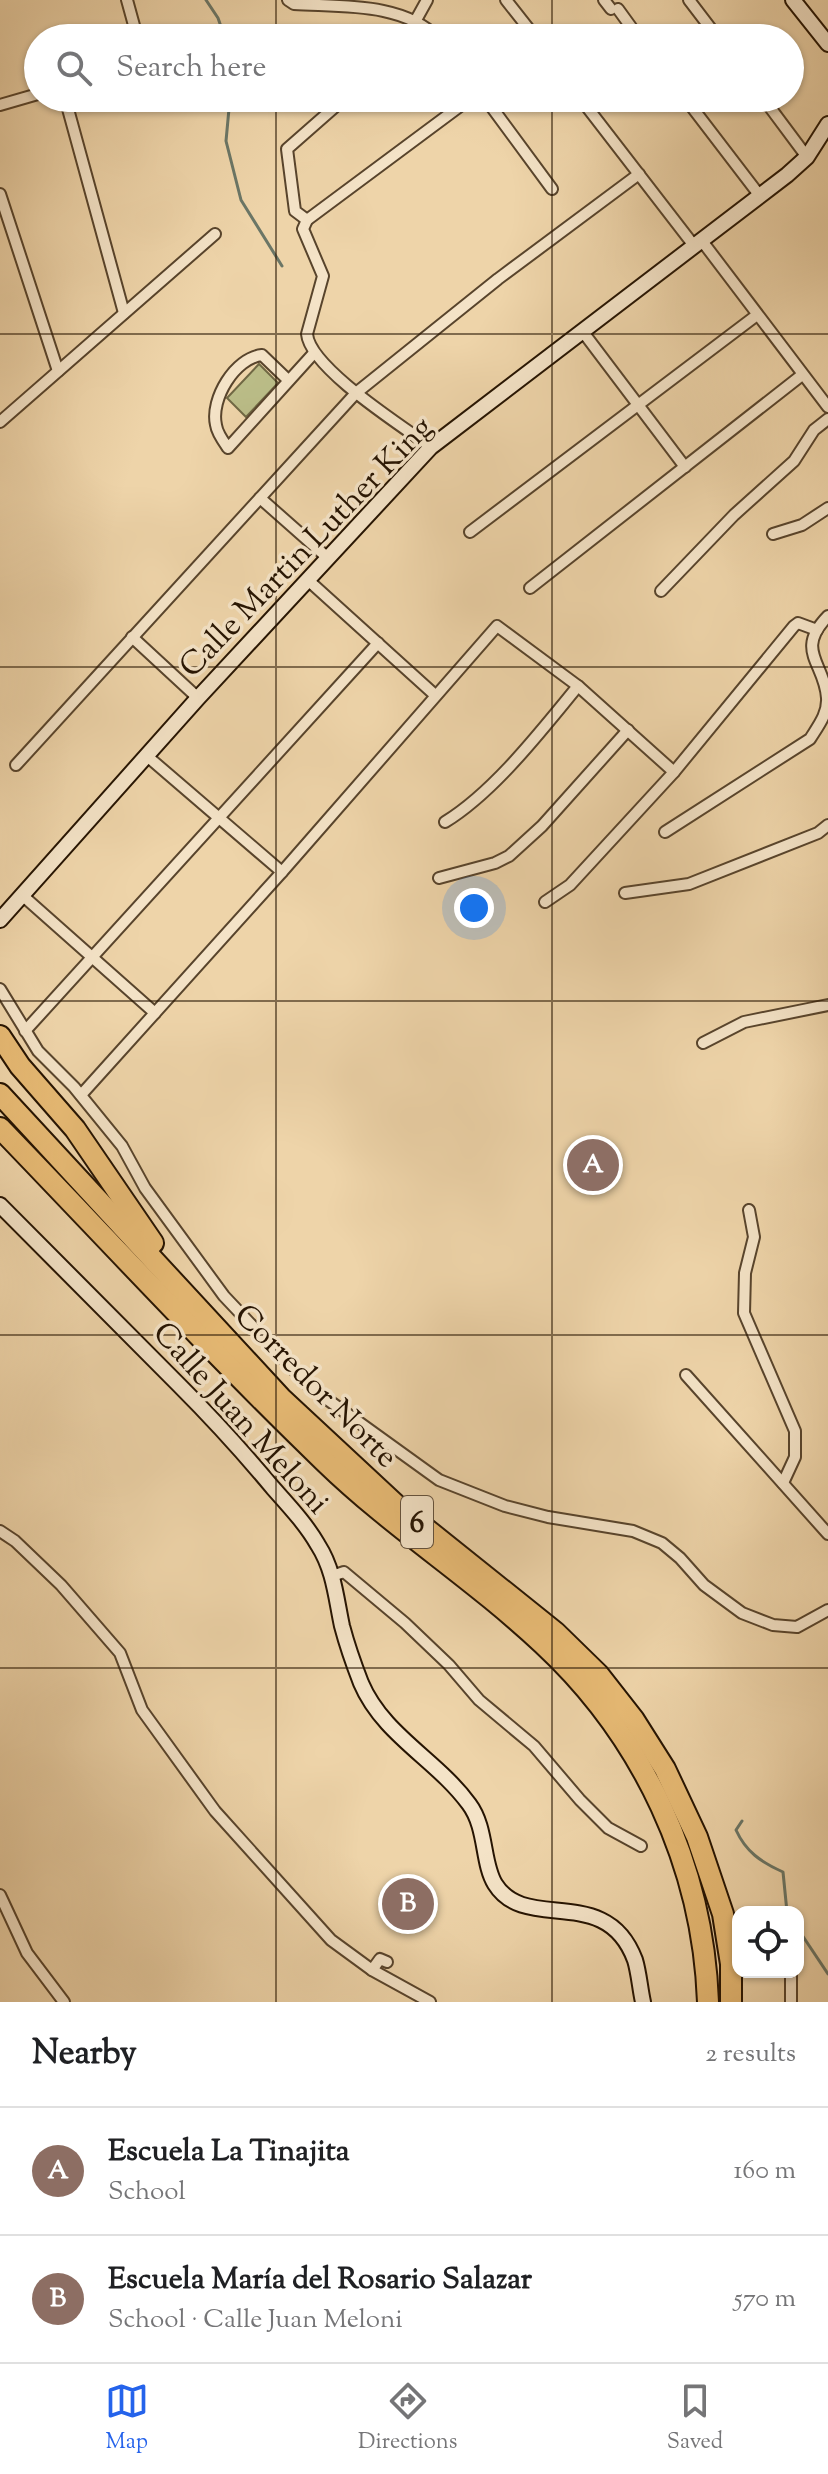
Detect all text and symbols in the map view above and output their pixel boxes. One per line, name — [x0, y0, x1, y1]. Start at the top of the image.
search box — [24, 24, 804, 112]
icon: search — [52, 46, 96, 90]
text: Search here — [116, 47, 266, 90]
street label: Calle Martin Luther King — [170, 407, 445, 689]
your location — [454, 888, 494, 928]
pin: A — [567, 1135, 619, 1195]
street label: Corredor Norte — [222, 1295, 407, 1480]
street label: Calle Juan Meloni — [141, 1312, 339, 1526]
road number: 6 — [401, 1496, 433, 1548]
pin: B — [382, 1874, 434, 1934]
map controls — [732, 1906, 804, 1978]
button: locate — [732, 1906, 804, 1978]
text: Nearby — [32, 2030, 137, 2079]
text: 2 results — [705, 2036, 796, 2073]
text: Escuela La Tinajita — [108, 2131, 350, 2174]
text: A — [47, 2153, 69, 2190]
text: 160 m — [733, 2153, 796, 2190]
text: School — [108, 2174, 186, 2211]
text: Escuela María del Rosario Salazar — [108, 2259, 532, 2302]
text: B — [50, 2281, 66, 2318]
text: 570 m — [734, 2281, 796, 2318]
text: School · Calle Juan Meloni — [108, 2302, 403, 2339]
tab: Map — [105, 2379, 149, 2459]
tab: Directions — [358, 2379, 457, 2459]
tab: Saved — [667, 2379, 723, 2459]

